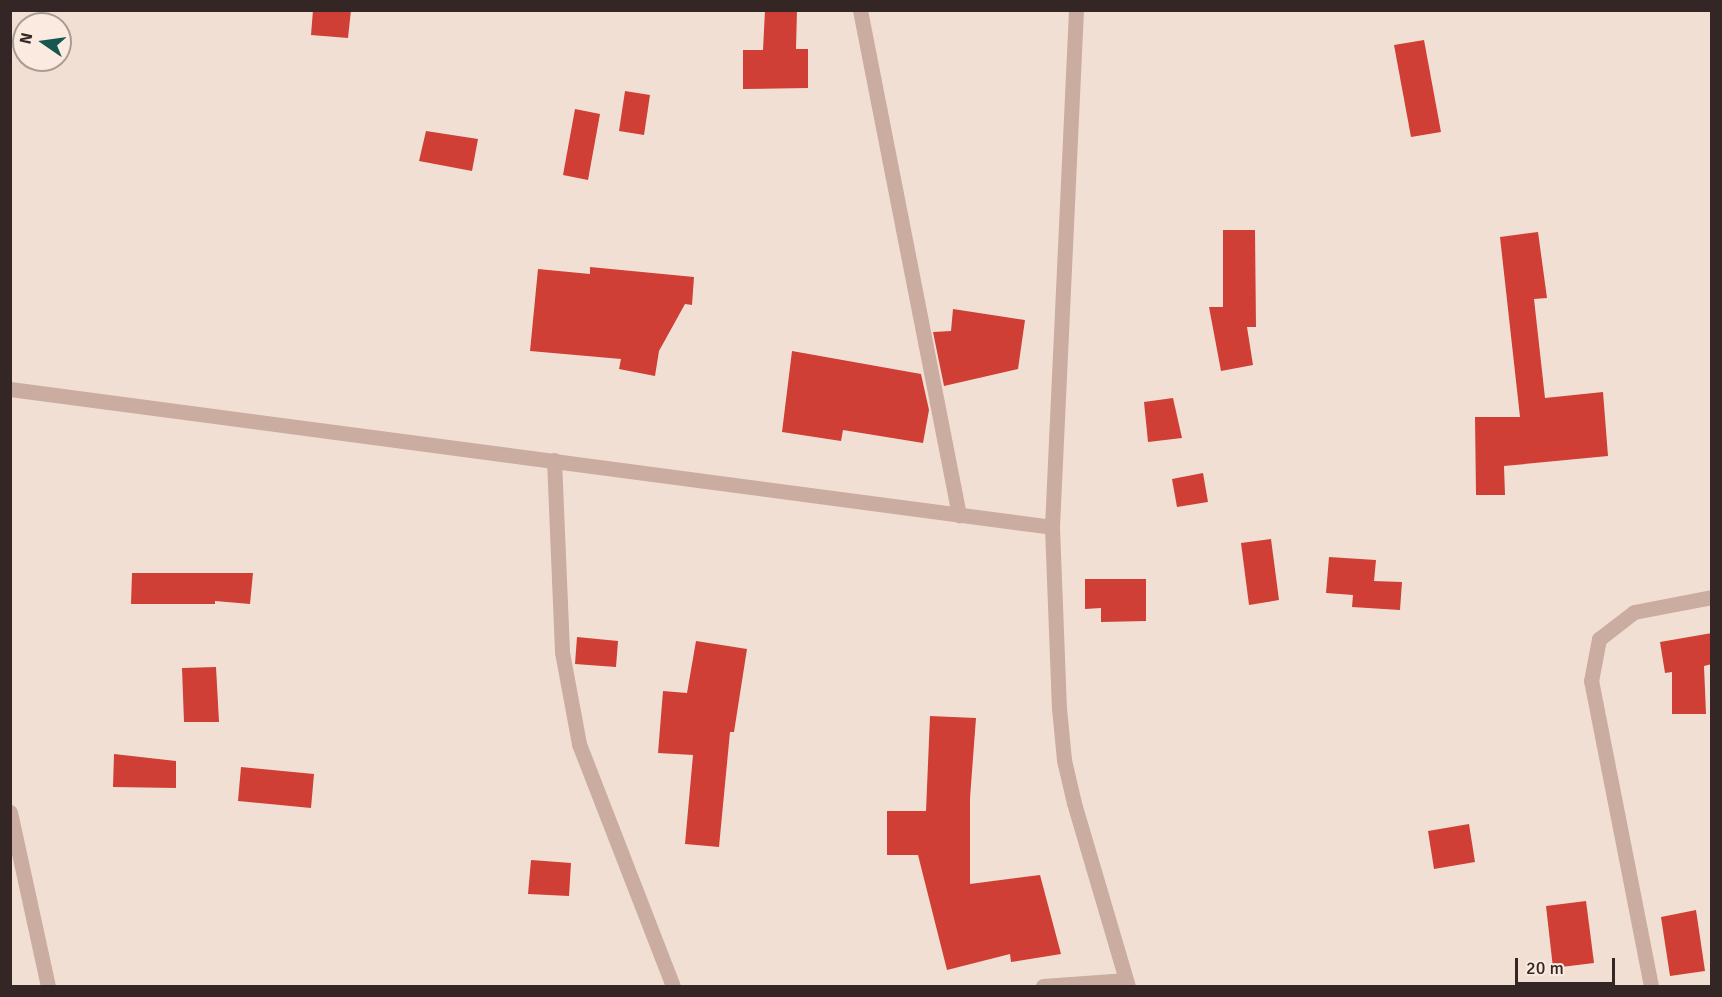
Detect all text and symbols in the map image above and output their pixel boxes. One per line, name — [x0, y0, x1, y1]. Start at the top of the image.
north arrow — [12, 12, 72, 72]
text: N — [15, 31, 37, 46]
scale bar — [1518, 946, 1618, 984]
text: 20 m — [1526, 957, 1564, 979]

